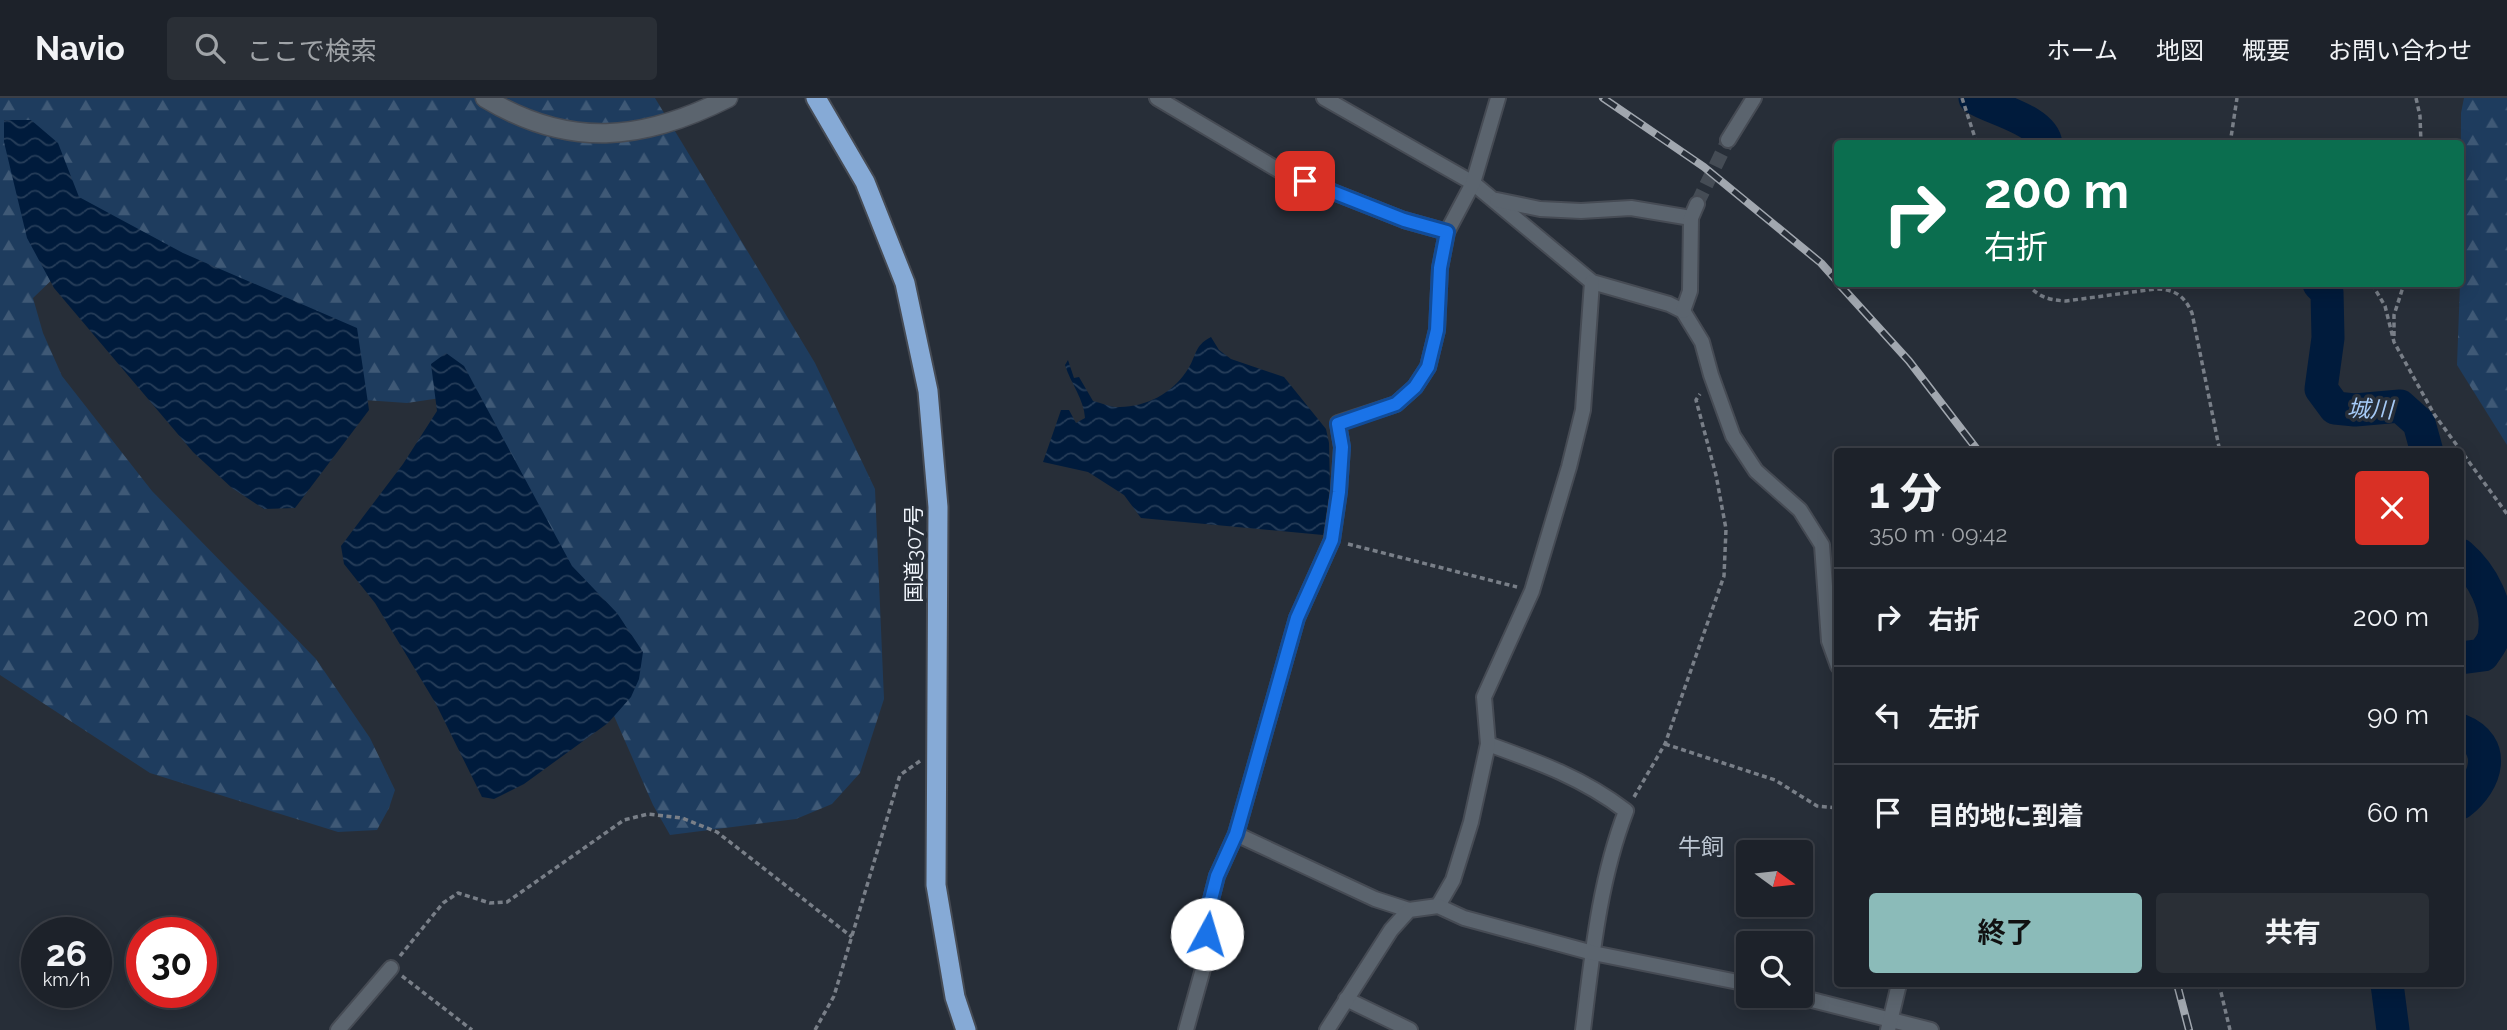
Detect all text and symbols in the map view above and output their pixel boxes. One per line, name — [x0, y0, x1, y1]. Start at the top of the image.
search box — [167, 17, 657, 80]
text: Navio — [35, 29, 125, 68]
icon: search — [191, 29, 229, 67]
text: ここで検索 — [247, 36, 377, 66]
text: ホーム — [2047, 36, 2118, 65]
text: 地図 — [2156, 36, 2204, 65]
text: 概要 — [2242, 36, 2290, 65]
text: お問い合わせ — [2328, 36, 2472, 65]
pin — [1275, 151, 1335, 211]
icon: arrive — [1286, 162, 1324, 200]
text: 200 m — [1984, 162, 2129, 219]
icon: right — [1869, 168, 1960, 259]
text: 右折 — [1984, 228, 2048, 265]
water label: 城川 — [2347, 394, 2396, 423]
text: 1 分 — [1869, 469, 1942, 518]
button: close — [2355, 471, 2429, 545]
street label: 国道307号 — [901, 505, 926, 603]
text: 350 m · 09:42 — [1869, 520, 2007, 547]
icon: right — [1869, 598, 1907, 636]
text: 200 m — [2353, 602, 2429, 632]
text: 右折 — [1928, 605, 1980, 635]
icon: left — [1869, 696, 1907, 734]
text: 90 m — [2367, 700, 2429, 730]
text: 左折 — [1928, 703, 1980, 733]
icon: arrive — [1869, 794, 1907, 832]
text: 60 m — [2367, 798, 2429, 828]
text: 目的地に到着 — [1928, 801, 2084, 831]
district label: 牛飼 — [1678, 833, 1724, 860]
north arrow — [1736, 840, 1813, 917]
map controls — [1736, 840, 1813, 1008]
button: 終了 — [1869, 893, 2142, 973]
button: 共有 — [2156, 893, 2429, 973]
position arrow — [1170, 897, 1244, 971]
speed limit sign: 30 — [126, 917, 217, 1008]
button: search — [1736, 931, 1813, 1008]
text: 26 — [46, 933, 87, 974]
text: km/h — [43, 969, 90, 990]

